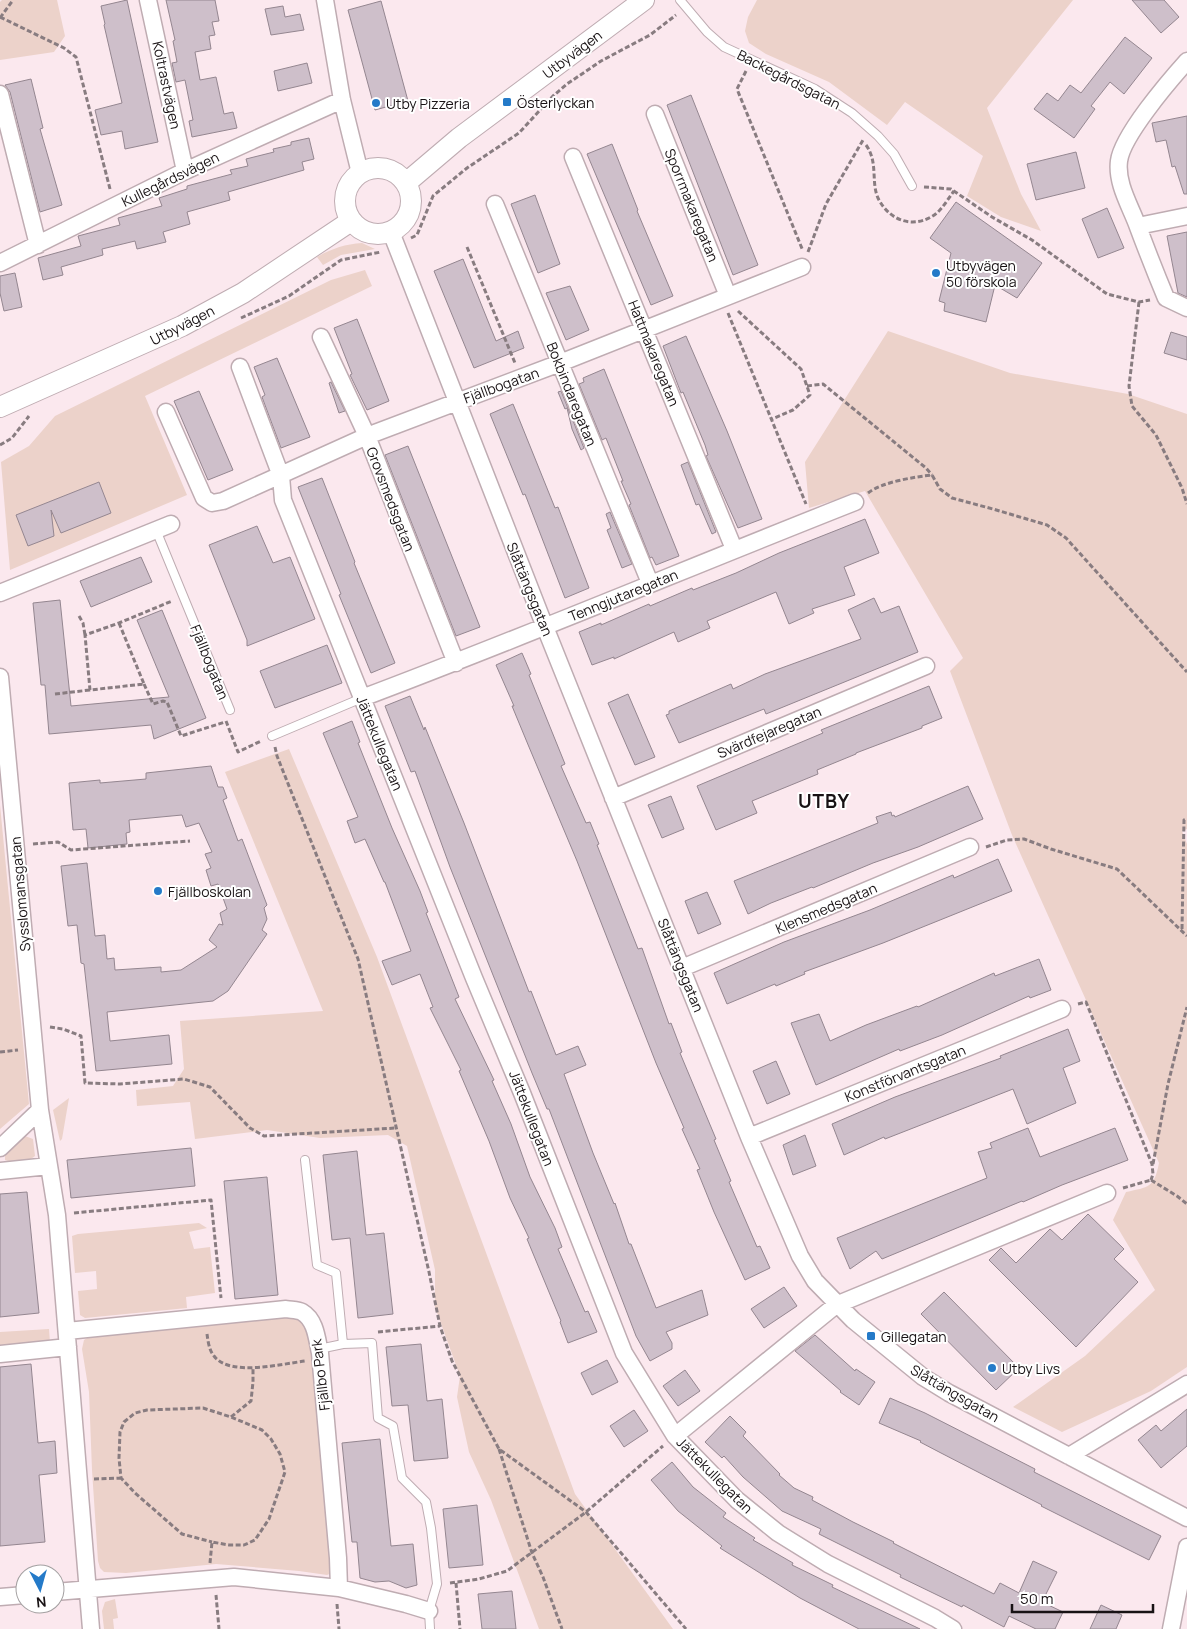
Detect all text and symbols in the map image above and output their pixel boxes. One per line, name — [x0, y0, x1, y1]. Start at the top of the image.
street label: Utbyvägen — [538, 25, 606, 83]
street label: Koltrastvägen — [148, 39, 186, 131]
street label: Backegårdsgatan — [734, 45, 844, 113]
place label: Österlyckan — [517, 93, 594, 112]
place label: Utby Pizzeria — [386, 94, 470, 113]
marker: Österlyckan — [501, 96, 513, 108]
marker: Utby Pizzeria — [370, 97, 382, 109]
street label: Sporrmakaregatan — [661, 146, 723, 264]
street label: Kullegårdsvägen — [118, 147, 222, 211]
place label: Utbyvägen 50 förskola — [946, 256, 1017, 291]
marker: Utbyvägen 50 förskola — [930, 267, 942, 279]
street label: Hattmakaregatan — [624, 297, 684, 409]
street label: Utbyvägen — [147, 301, 217, 349]
street label: Bokbindaregatan — [542, 339, 602, 449]
street label: Fjällbogatan — [461, 363, 541, 407]
street label: Grovsmedsgatan — [362, 444, 420, 554]
street label: Slåttängsgatan — [503, 539, 557, 639]
street label: Tenngjutaregatan — [566, 564, 680, 626]
street label: Fjällbogatan — [186, 622, 234, 702]
street label: Jättekullegatan — [352, 693, 408, 793]
street label: Svärdfejaregatan — [714, 702, 824, 762]
district label: UTBY — [798, 788, 850, 814]
street label: Sysslomansgatan — [6, 836, 34, 952]
street label: Klensmedsgatan — [772, 878, 880, 938]
place label: Fjällboskolan — [168, 882, 251, 901]
marker: Fjällboskolan — [152, 885, 164, 897]
street label: Slåttängsgatan — [654, 915, 708, 1015]
street label: Konstförvantsgatan — [842, 1040, 968, 1106]
street label: Jättekullegatan — [505, 1068, 559, 1168]
place label: Gillegatan — [881, 1327, 947, 1346]
marker: Gillegatan — [865, 1330, 877, 1342]
street label: Fjällbo Park — [306, 1337, 334, 1412]
place label: Utby Livs — [1002, 1359, 1060, 1378]
street label: Slåttängsgatan — [907, 1360, 1003, 1426]
marker: Utby Livs — [986, 1362, 998, 1374]
street label: Jättekullegatan — [673, 1433, 757, 1517]
north arrow — [15, 1564, 65, 1614]
scale bar — [1012, 1582, 1153, 1614]
text: 50 m — [1020, 1588, 1054, 1609]
text: N — [35, 1592, 47, 1612]

